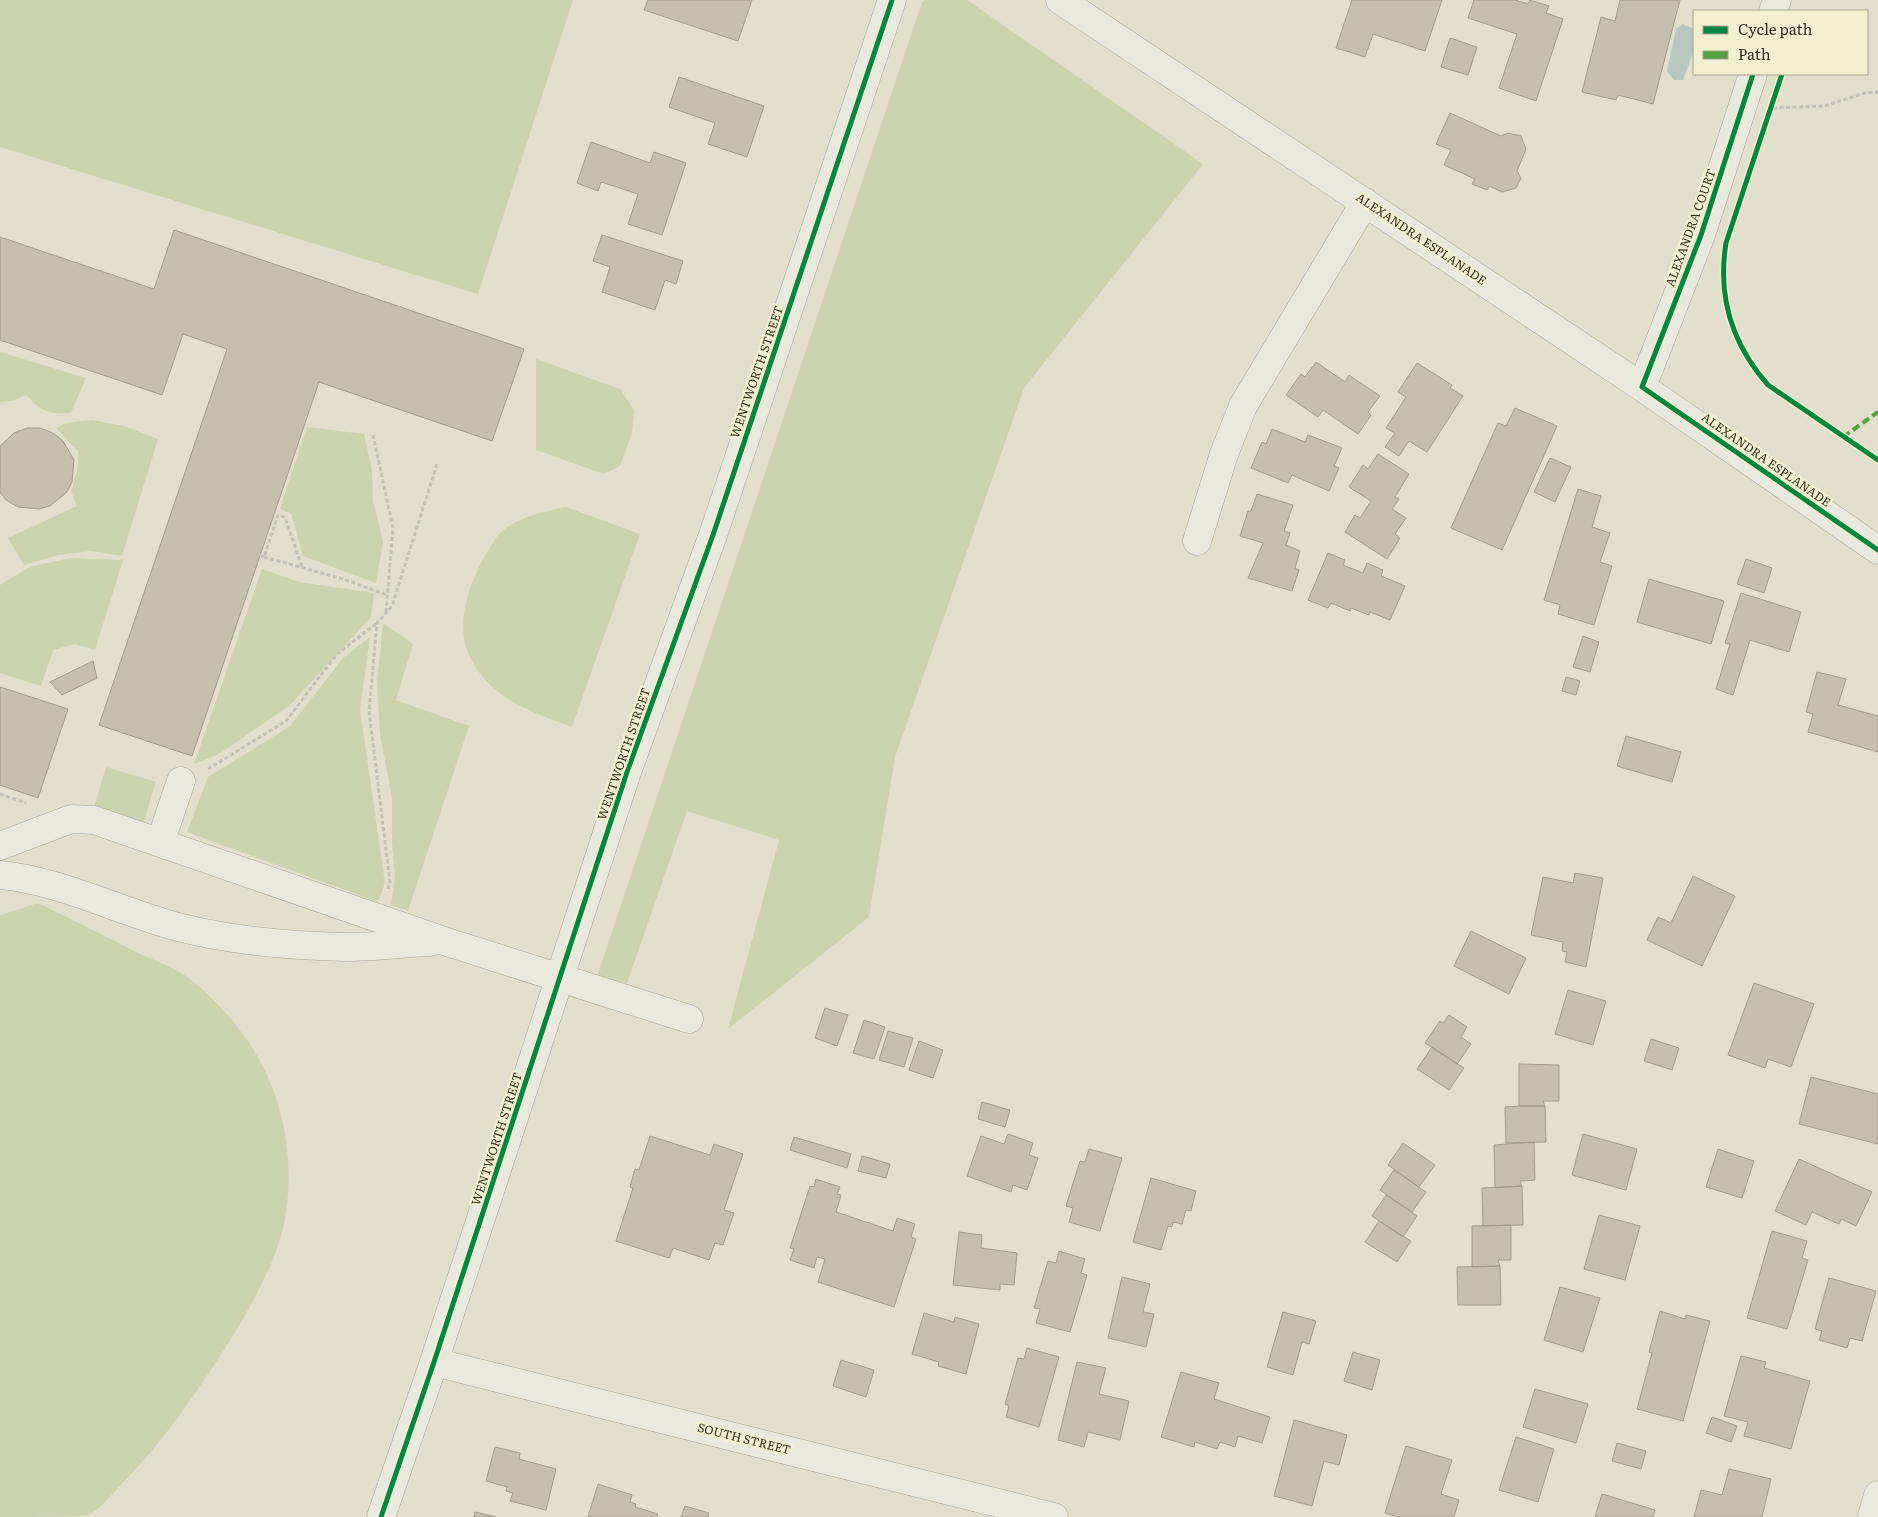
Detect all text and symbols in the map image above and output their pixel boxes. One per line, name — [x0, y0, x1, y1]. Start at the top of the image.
legend — [1693, 10, 1868, 75]
text: Cycle path — [1738, 17, 1813, 40]
text: Path — [1738, 42, 1771, 65]
street label: ALEXANDRA COURT — [1660, 166, 1720, 289]
street label: ALEXANDRA ESPLANADE — [1353, 188, 1491, 289]
street label: WENTWORTH STREET — [725, 303, 787, 440]
street label: ALEXANDRA ESPLANADE — [1698, 408, 1835, 511]
street label: WENTWORTH STREET — [592, 685, 654, 822]
street label: WENTWORTH STREET — [466, 1070, 526, 1208]
street label: SOUTH STREET — [696, 1418, 793, 1458]

